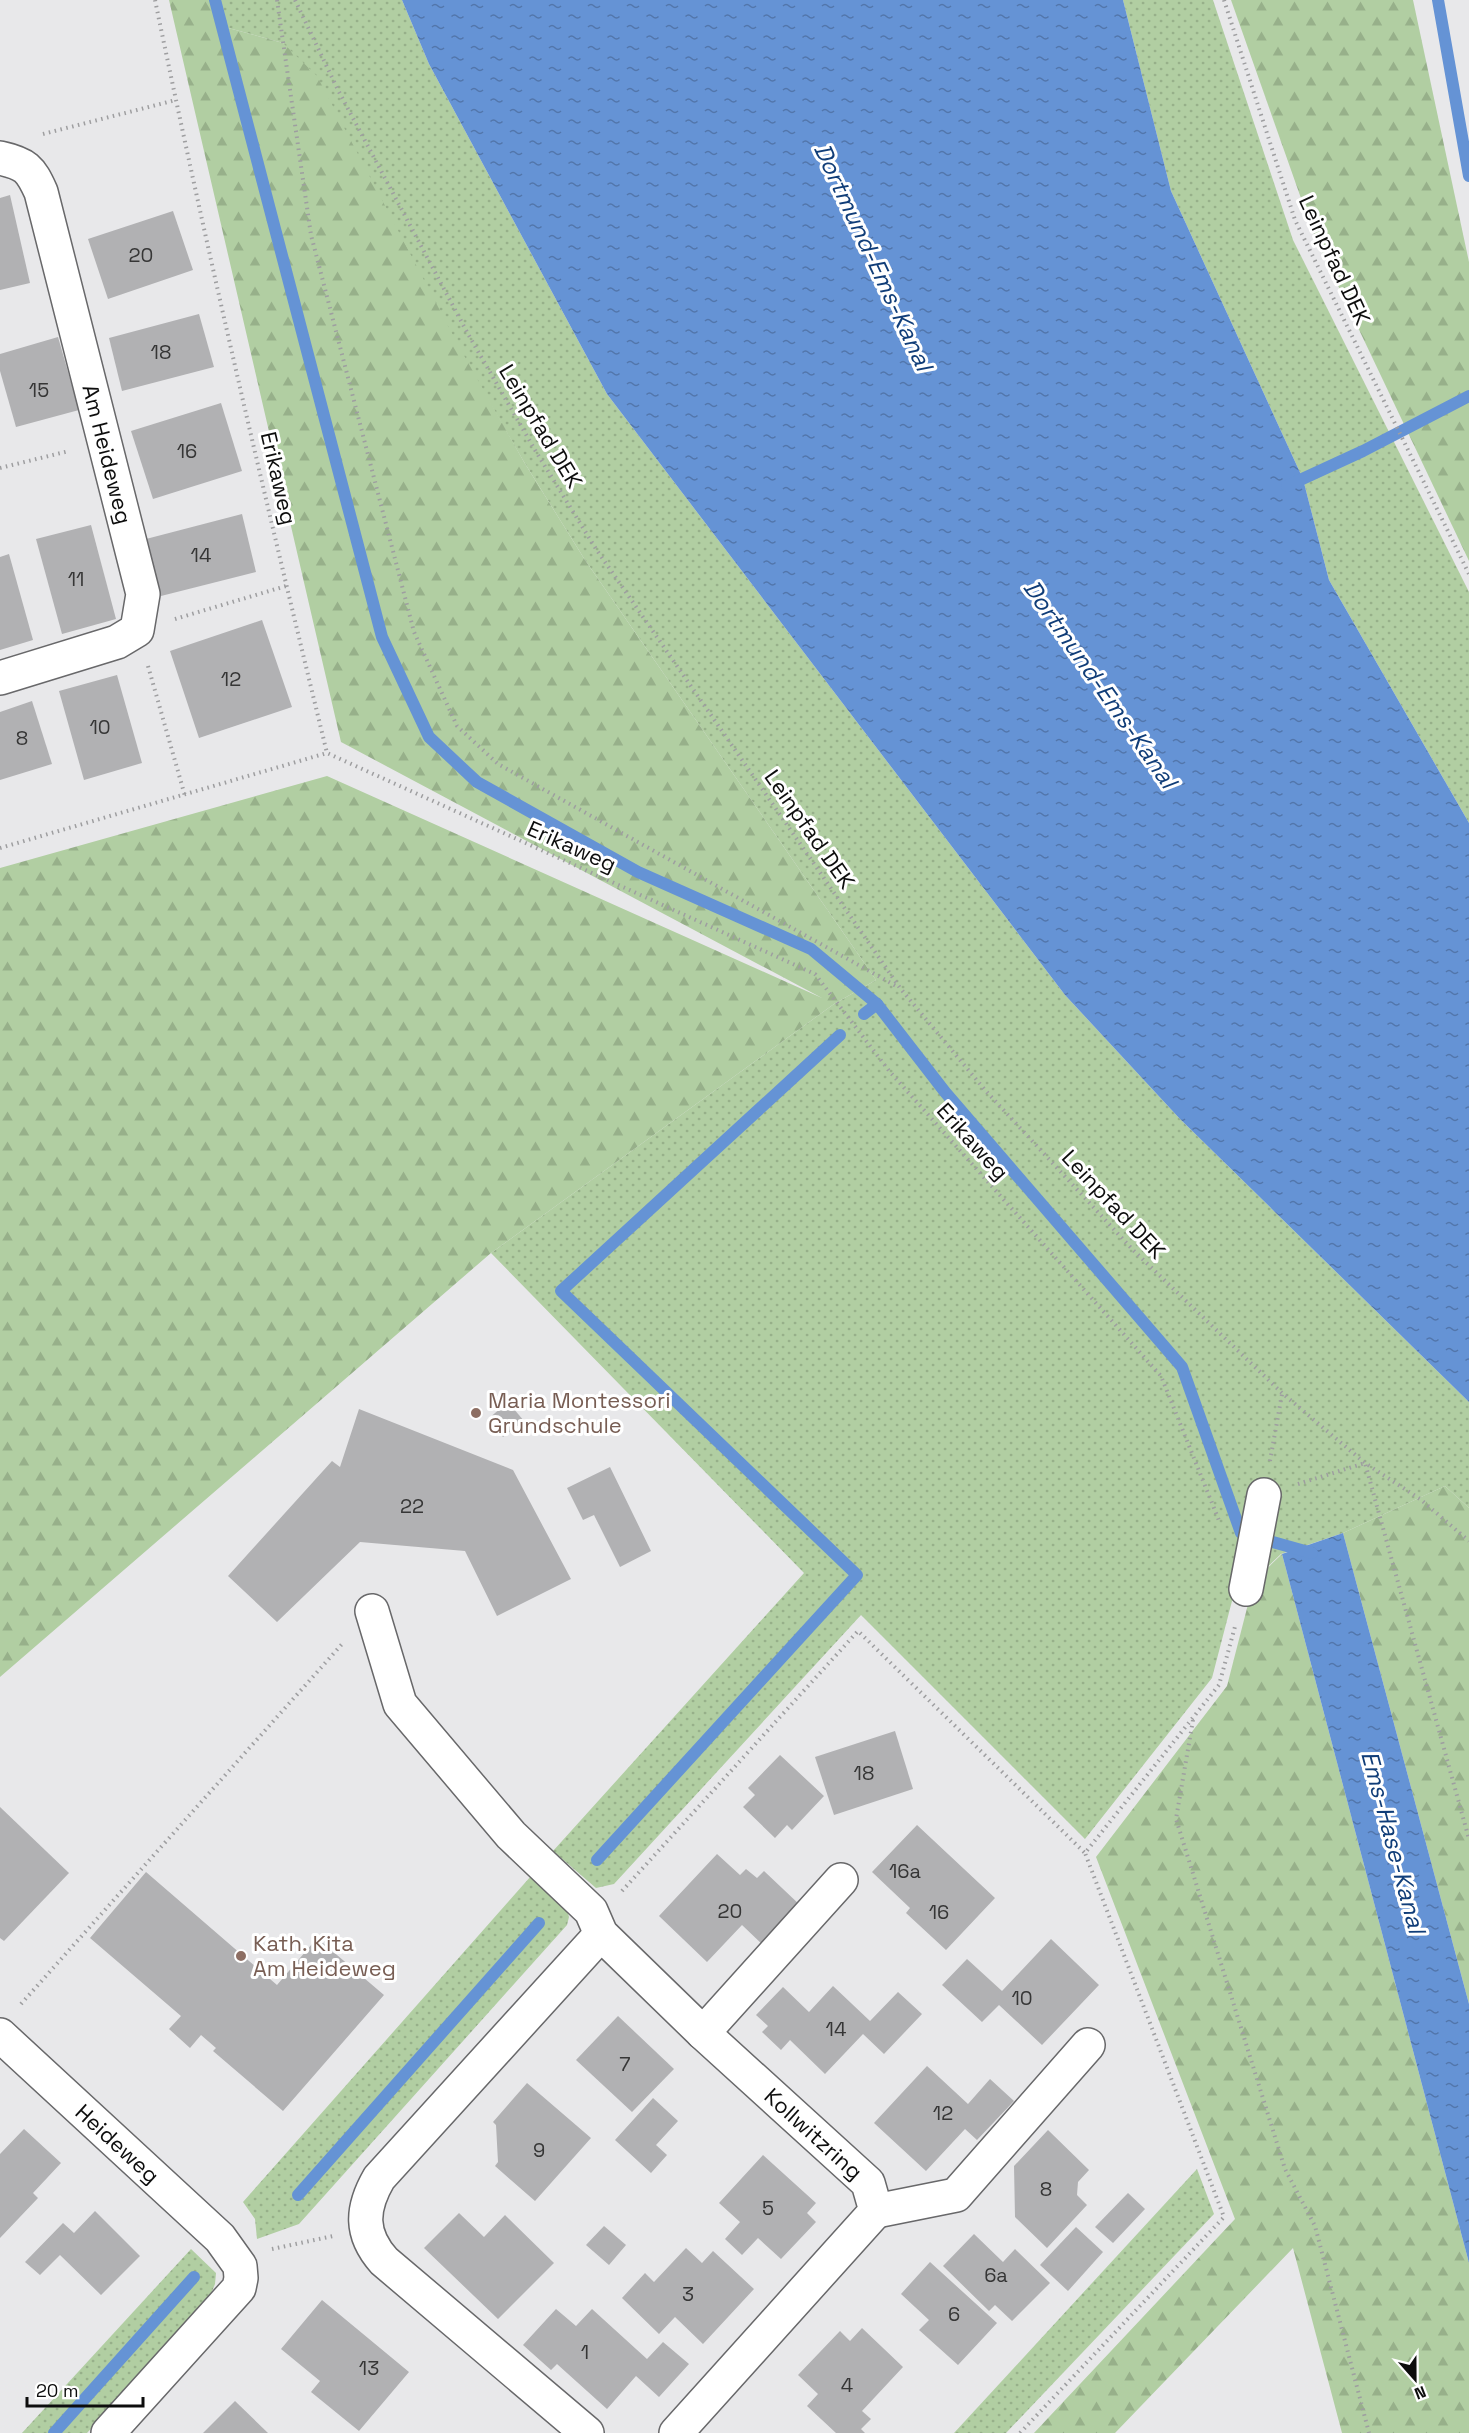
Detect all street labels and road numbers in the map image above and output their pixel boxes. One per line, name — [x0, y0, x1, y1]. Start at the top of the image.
street label: Leinpfad DEK — [1293, 191, 1377, 330]
street label: Leinpfad DEK — [493, 359, 589, 494]
street label: Am Heideweg — [76, 381, 139, 527]
street label: Erikaweg — [255, 429, 303, 527]
street label: Leinpfad DEK — [758, 764, 862, 895]
street label: Erikaweg — [523, 814, 621, 878]
street label: Erikaweg — [931, 1096, 1015, 1186]
street label: Leinpfad DEK — [1056, 1143, 1172, 1265]
street label: Kollwitzring — [759, 2082, 869, 2185]
street label: Heideweg — [70, 2098, 165, 2189]

